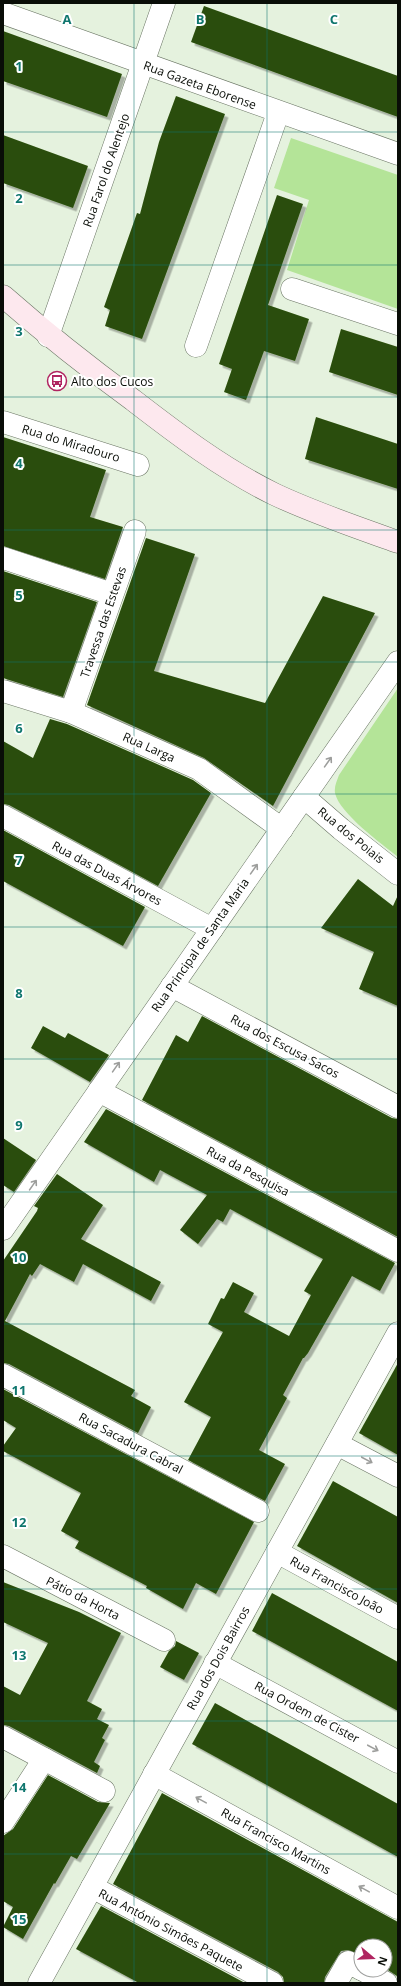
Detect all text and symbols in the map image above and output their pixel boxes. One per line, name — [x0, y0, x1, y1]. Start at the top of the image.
text: A — [63, 10, 72, 28]
text: B — [196, 10, 205, 28]
text: C — [330, 10, 338, 28]
text: 1 — [15, 57, 23, 75]
street label: Rua Gazeta Eborense — [141, 57, 259, 113]
street label: Rua Farol do Alentejo — [79, 111, 133, 229]
text: 2 — [15, 189, 23, 207]
text: 3 — [15, 322, 23, 340]
bus stop icon: Alto dos Cucos — [46, 370, 68, 392]
place label: Alto dos Cucos — [71, 373, 154, 390]
street label: Rua do Miradouro — [20, 420, 122, 466]
text: 4 — [15, 454, 23, 472]
street label: Travessa das Estevas — [76, 564, 130, 680]
text: 5 — [15, 586, 23, 604]
text: 6 — [15, 719, 23, 737]
street label: Rua Larga — [120, 728, 178, 766]
one-way arrow — [324, 757, 332, 768]
street label: Rua dos Poiais — [314, 803, 388, 867]
street label: Rua das Duas Árvores — [49, 837, 165, 909]
text: 7 — [15, 851, 23, 869]
one-way arrow — [250, 863, 258, 874]
street label: Rua Principal de Santa Maria — [147, 875, 253, 1015]
text: 8 — [15, 984, 23, 1002]
street label: Rua dos Escusa Sacos — [228, 1010, 343, 1082]
one-way arrow — [112, 1062, 120, 1073]
text: 9 — [15, 1116, 23, 1134]
street label: Rua da Pesquisa — [204, 1142, 292, 1200]
one-way arrow — [29, 1180, 37, 1191]
text: 10 — [12, 1248, 26, 1266]
text: 11 — [12, 1381, 26, 1399]
street label: Rua Sacadura Cabral — [76, 1408, 186, 1478]
one-way arrow — [361, 1457, 373, 1464]
text: 12 — [12, 1513, 27, 1531]
street label: Rua Francisco João — [287, 1552, 387, 1618]
street label: Pátio da Horta — [43, 1572, 123, 1624]
street label: Rua dos Dois Bairros — [182, 1603, 254, 1713]
text: 13 — [12, 1646, 26, 1664]
street label: Rua Ordem de Cister — [252, 1677, 363, 1747]
one-way arrow — [367, 1745, 379, 1753]
text: 14 — [12, 1778, 27, 1796]
one-way arrow — [195, 1796, 207, 1803]
street label: Rua Francisco Martins — [218, 1804, 334, 1878]
street label: Rua António Simões Paquete — [96, 1885, 247, 1976]
one-way arrow — [358, 1885, 370, 1893]
text: 15 — [12, 1910, 26, 1928]
north arrow — [353, 1938, 393, 1978]
text: N — [374, 1955, 391, 1968]

